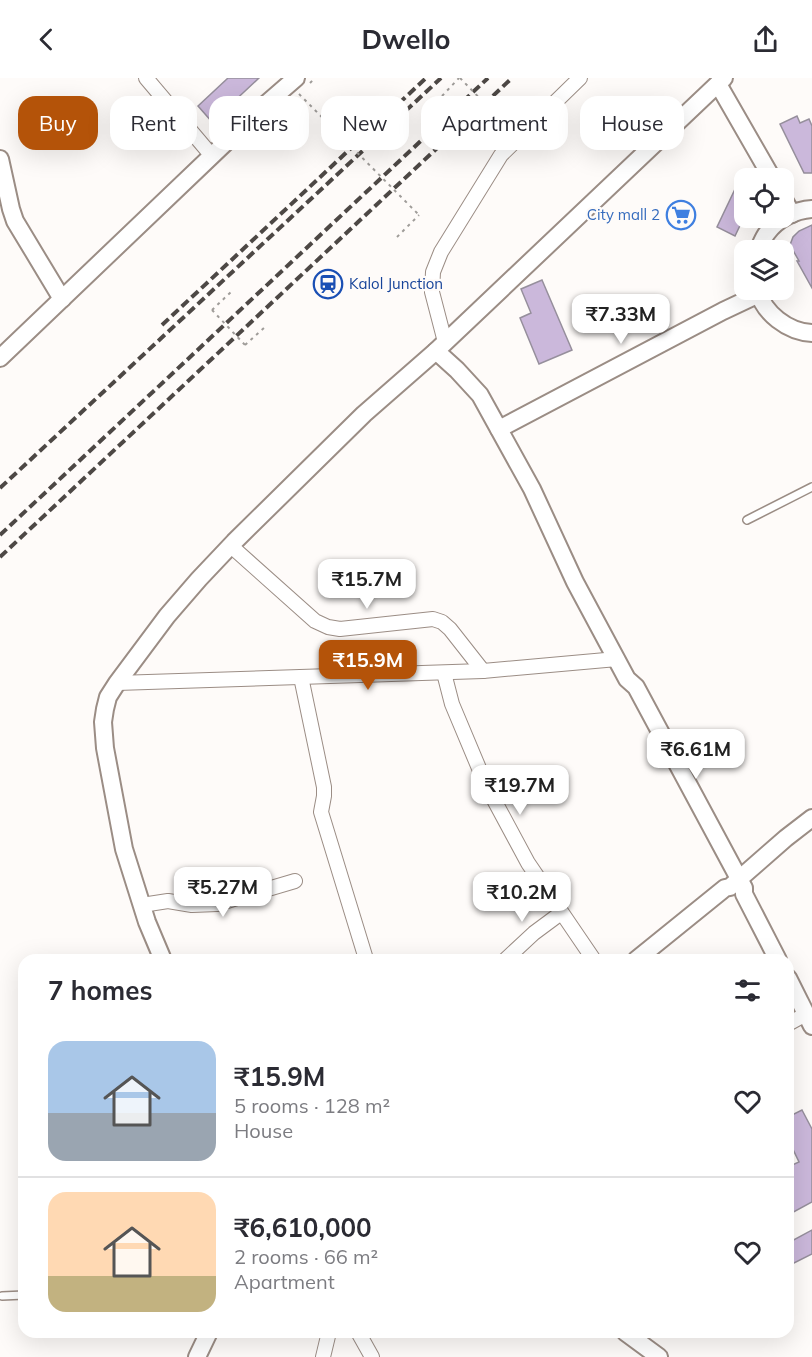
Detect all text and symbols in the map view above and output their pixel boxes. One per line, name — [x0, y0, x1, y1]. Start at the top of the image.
text: Dwello — [361, 22, 451, 56]
icon: back — [30, 23, 63, 56]
icon: share — [749, 23, 782, 56]
chip: Buy — [18, 96, 98, 150]
chip: Rent — [110, 96, 197, 150]
chip: Filters — [209, 96, 309, 150]
chip: New — [321, 96, 409, 150]
chip: Apartment — [421, 96, 568, 150]
chip: House — [580, 96, 684, 150]
map controls — [734, 168, 794, 300]
button: locate — [734, 168, 794, 228]
supermarket icon: City mall 2 — [665, 199, 697, 231]
place label: City mall 2 — [587, 205, 660, 224]
button: layers — [734, 240, 794, 300]
station icon: Kalol Junction — [312, 268, 344, 300]
place label: Kalol Junction — [349, 274, 443, 293]
pin: ₹7.33M — [572, 294, 670, 345]
text: ₹7.33M — [586, 301, 656, 326]
pin: ₹15.7M — [318, 559, 416, 610]
text: ₹15.7M — [332, 566, 402, 591]
pin: ₹15.9M — [319, 640, 417, 691]
text: ₹15.9M — [333, 647, 403, 672]
pin: ₹6.61M — [647, 729, 745, 780]
text: ₹6.61M — [661, 736, 731, 761]
pin: ₹19.7M — [471, 765, 569, 816]
text: ₹19.7M — [485, 772, 555, 797]
pin: ₹5.27M — [174, 867, 272, 918]
pin: ₹10.2M — [473, 872, 571, 923]
text: ₹5.27M — [188, 874, 258, 899]
text: ₹10.2M — [487, 879, 557, 904]
text: 7 homes — [48, 974, 152, 1007]
icon: filters — [731, 974, 764, 1007]
text: ₹15.9M — [234, 1060, 325, 1093]
icon: home — [96, 1065, 168, 1137]
icon: heart — [731, 1085, 764, 1118]
text: 5 rooms · 128 m² — [234, 1093, 390, 1118]
text: House — [234, 1118, 293, 1143]
text: ₹6,610,000 — [234, 1211, 372, 1244]
icon: home — [96, 1216, 168, 1288]
icon: heart — [731, 1236, 764, 1269]
text: 2 rooms · 66 m² — [234, 1244, 378, 1269]
text: Apartment — [234, 1269, 335, 1294]

